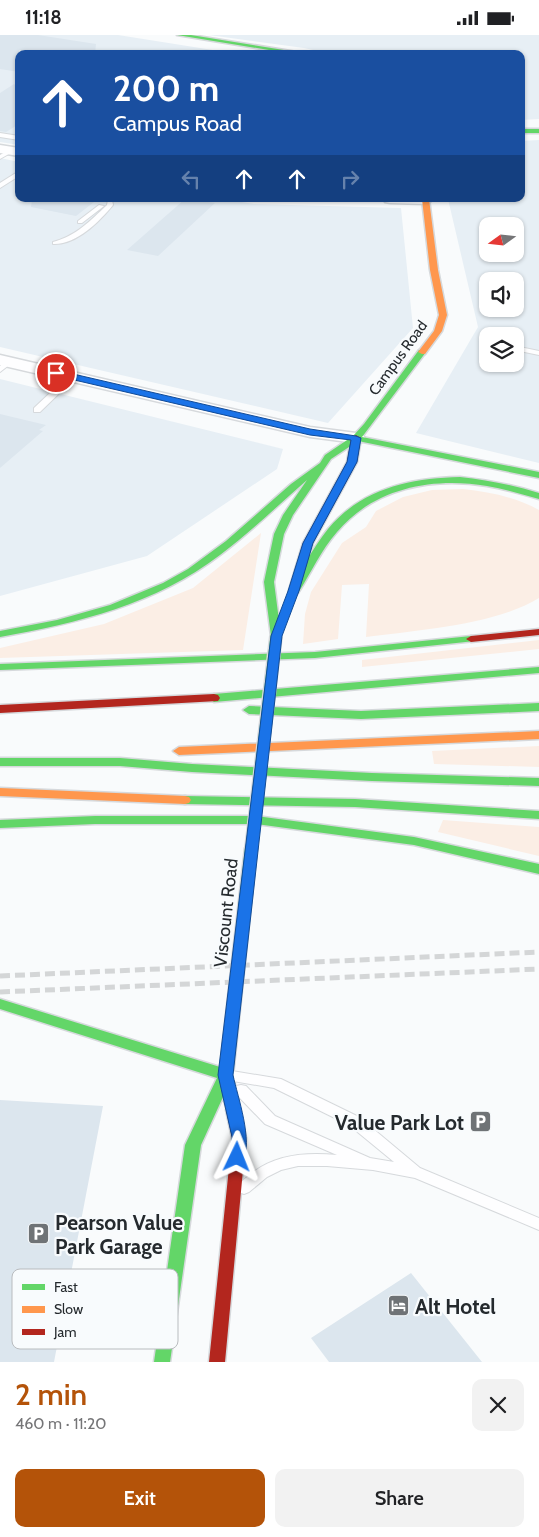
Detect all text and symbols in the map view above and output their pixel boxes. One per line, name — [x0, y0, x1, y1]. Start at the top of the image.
text: 11:18 — [25, 6, 62, 29]
text: 200 m — [113, 67, 219, 110]
icon: ahead — [30, 70, 95, 135]
text: Campus Road — [113, 110, 242, 137]
icon: left — [177, 165, 205, 193]
icon: ahead — [230, 165, 258, 193]
icon: ahead — [283, 165, 311, 193]
icon: right — [336, 165, 364, 193]
north arrow — [479, 217, 524, 263]
map controls — [479, 217, 524, 372]
button: sound — [479, 272, 524, 317]
street label: Campus Road — [365, 317, 431, 399]
button: layers — [479, 327, 524, 372]
pin — [35, 352, 77, 394]
icon: arrive — [42, 359, 70, 387]
street label: Viscount Road — [209, 857, 243, 969]
place label: Value Park Lot — [335, 1110, 464, 1135]
parking icon: Value Park Lot — [468, 1110, 492, 1134]
position arrow — [210, 1130, 262, 1182]
place label: Pearson Value Park Garage — [55, 1210, 183, 1259]
parking icon: Pearson Value Park Garage — [27, 1222, 51, 1246]
legend — [12, 1269, 178, 1349]
text: Fast — [54, 1278, 78, 1296]
hotel icon: Alt Hotel — [387, 1294, 411, 1318]
place label: Alt Hotel — [415, 1294, 496, 1319]
text: Slow — [54, 1300, 83, 1318]
text: Jam — [53, 1323, 76, 1341]
text: 2 min — [15, 1376, 87, 1413]
button: close — [472, 1379, 524, 1431]
text: 460 m · 11:20 — [15, 1414, 106, 1433]
button: Exit — [15, 1469, 265, 1527]
button: Share — [275, 1469, 524, 1527]

